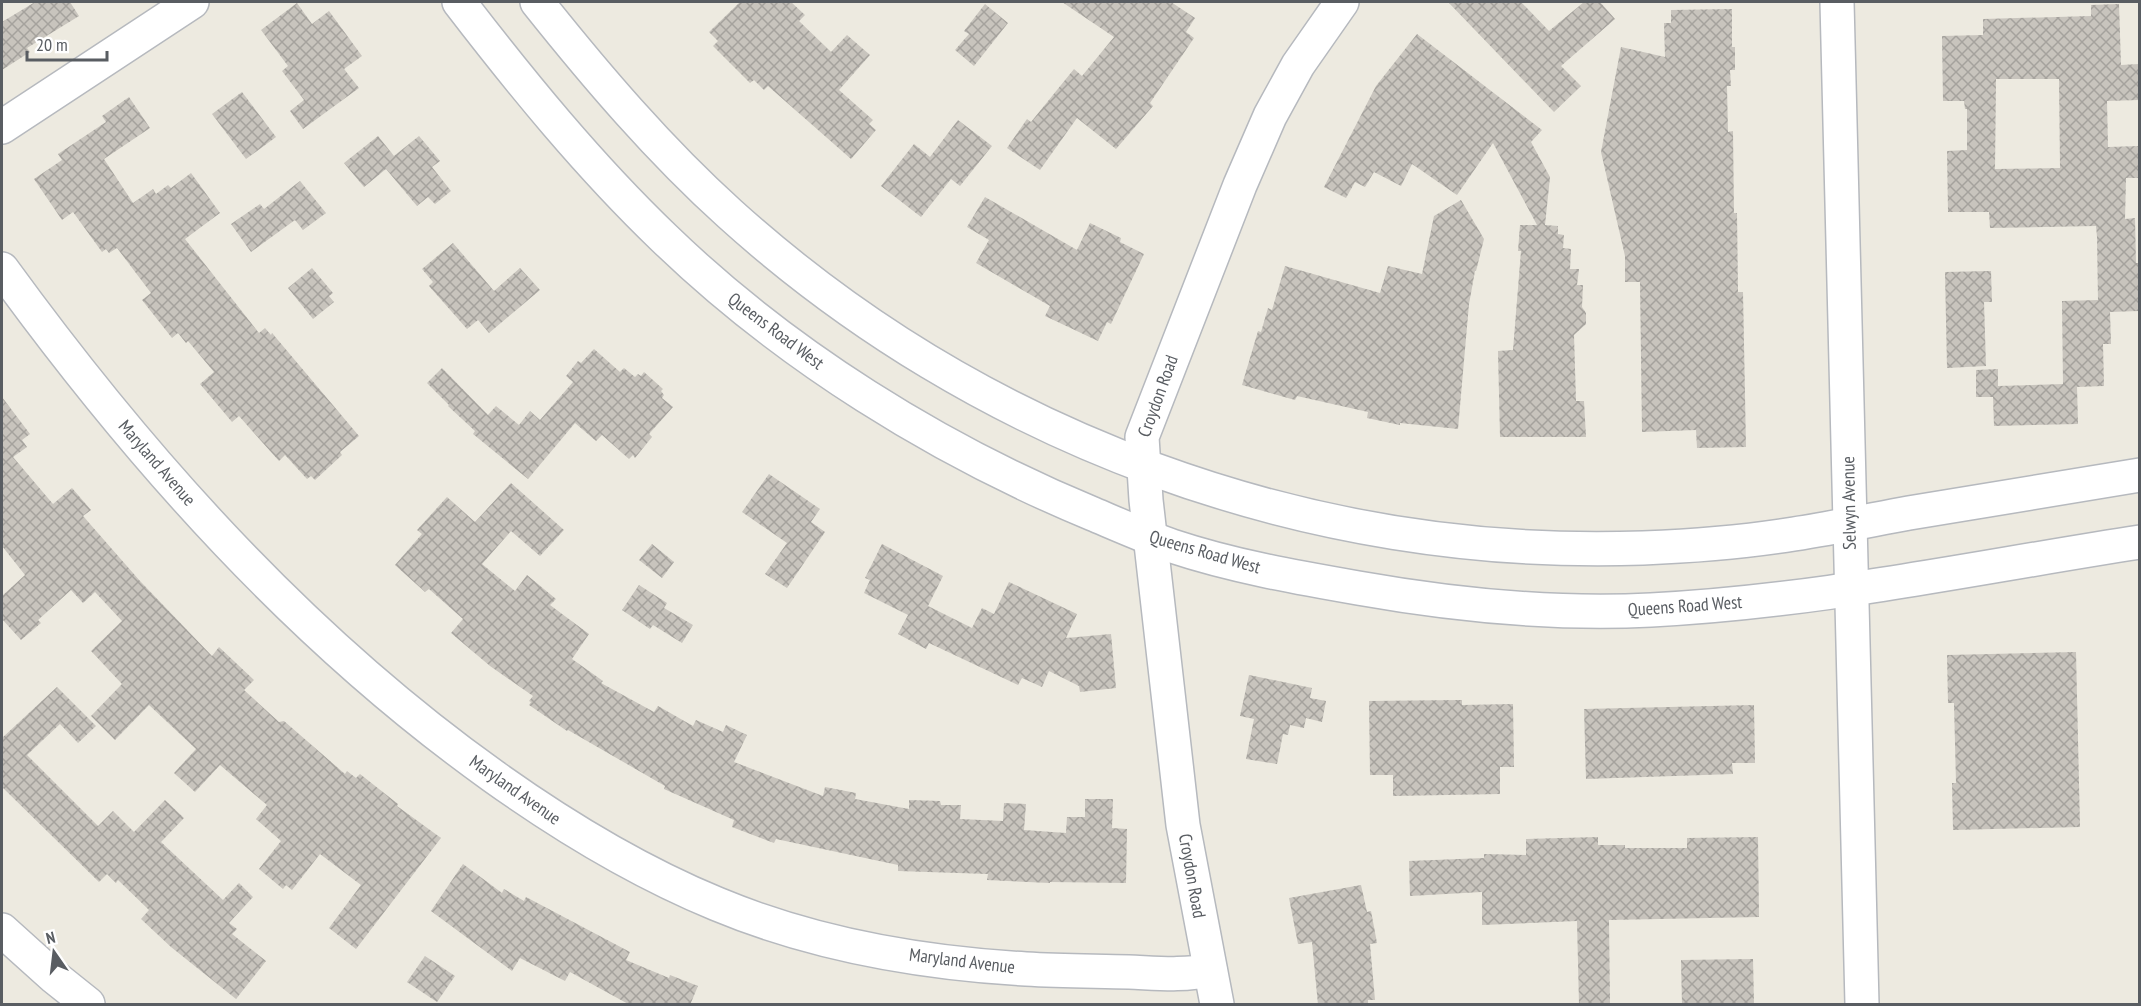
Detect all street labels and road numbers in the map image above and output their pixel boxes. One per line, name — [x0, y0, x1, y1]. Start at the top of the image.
street label: Queens Road West — [724, 287, 829, 374]
street label: Croydon Road — [1132, 352, 1183, 440]
street label: Maryland Avenue — [114, 415, 201, 510]
street label: Selwyn Avenue — [1836, 456, 1861, 550]
street label: Queens Road West — [1147, 525, 1263, 578]
street label: Queens Road West — [1627, 590, 1743, 621]
street label: Maryland Avenue — [465, 750, 565, 829]
street label: Croydon Road — [1174, 832, 1211, 920]
street label: Maryland Avenue — [908, 943, 1016, 978]

